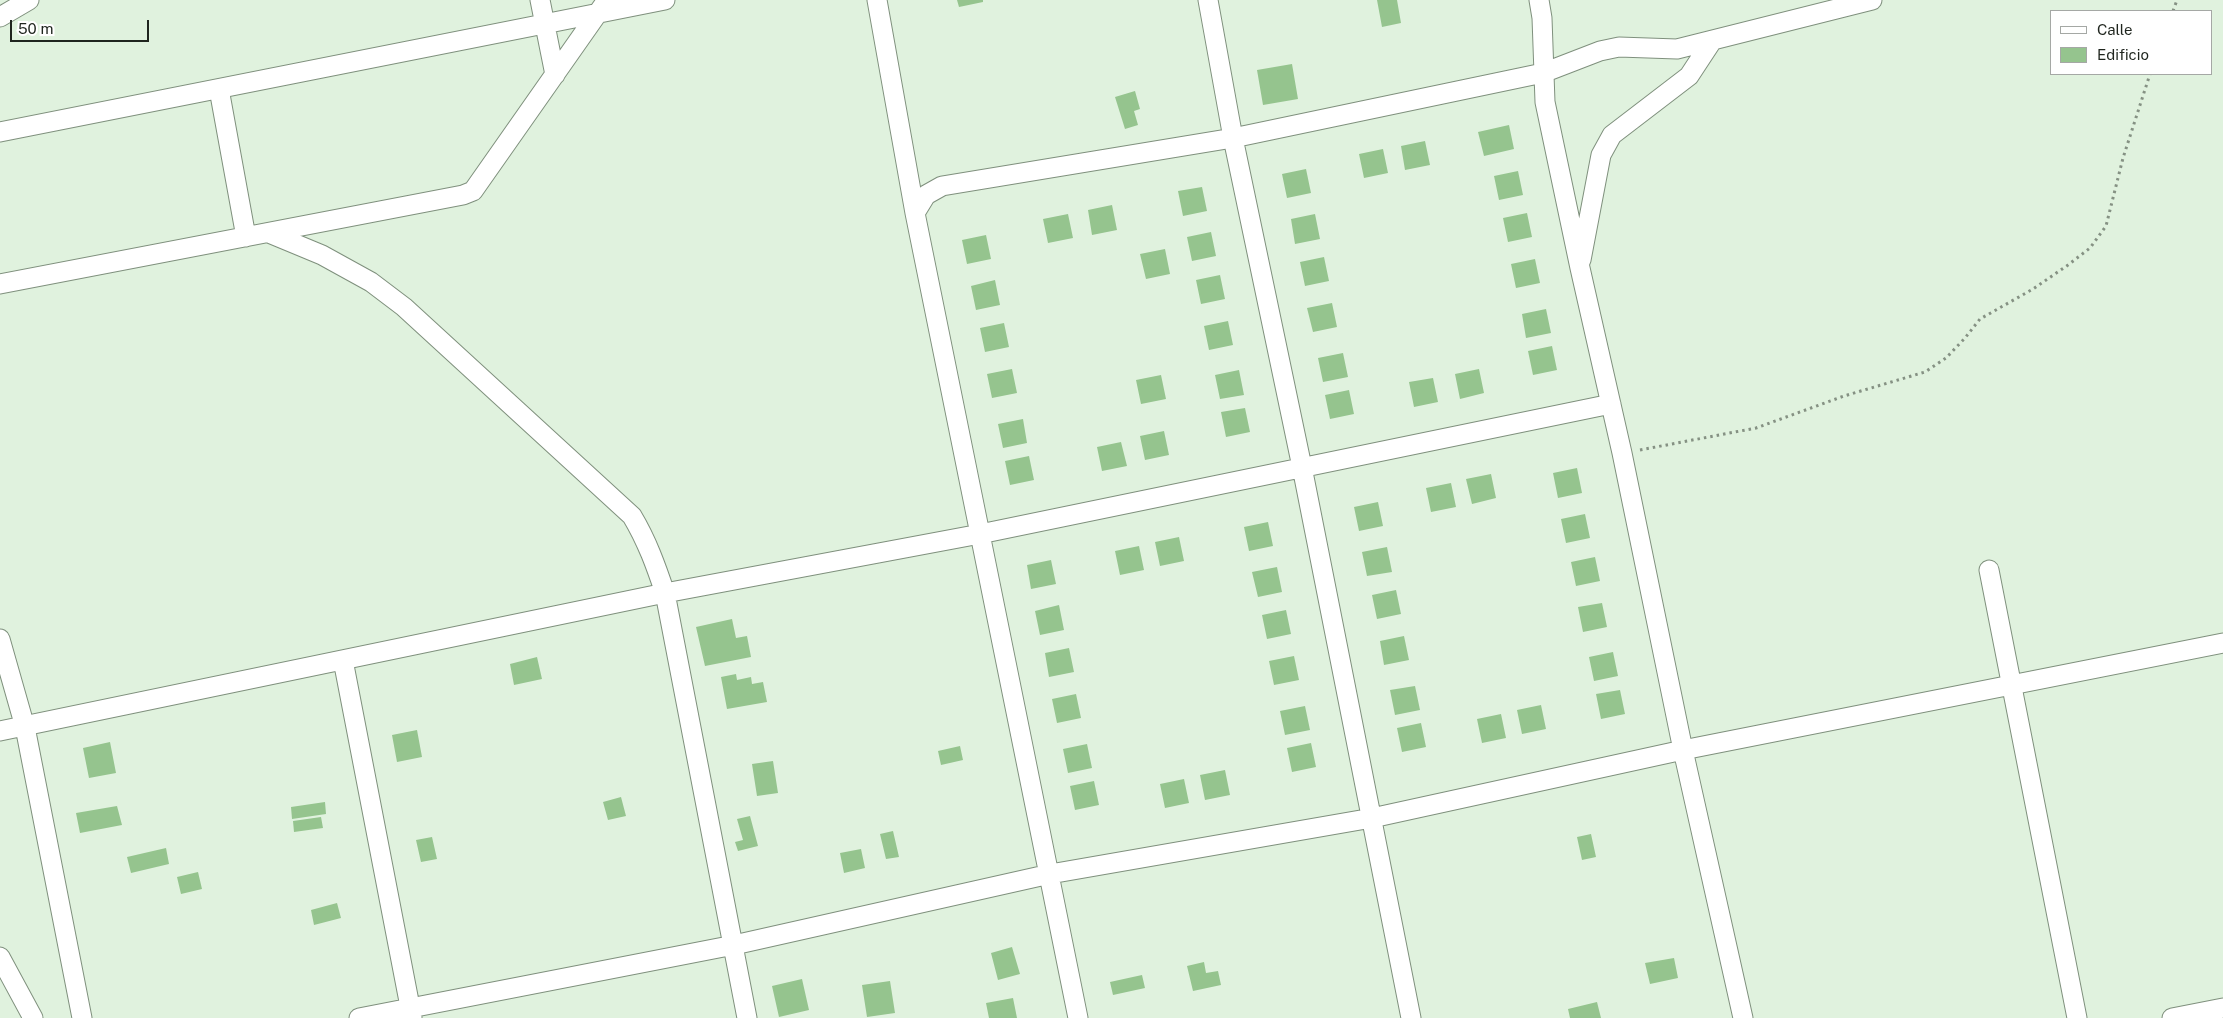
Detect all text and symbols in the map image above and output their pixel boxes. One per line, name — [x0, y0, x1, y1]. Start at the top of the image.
scale bar — [12, 10, 151, 42]
legend — [2050, 10, 2213, 75]
text: 50 m — [18, 20, 53, 37]
text: Calle — [2097, 21, 2133, 38]
text: Edificio — [2097, 46, 2149, 63]

